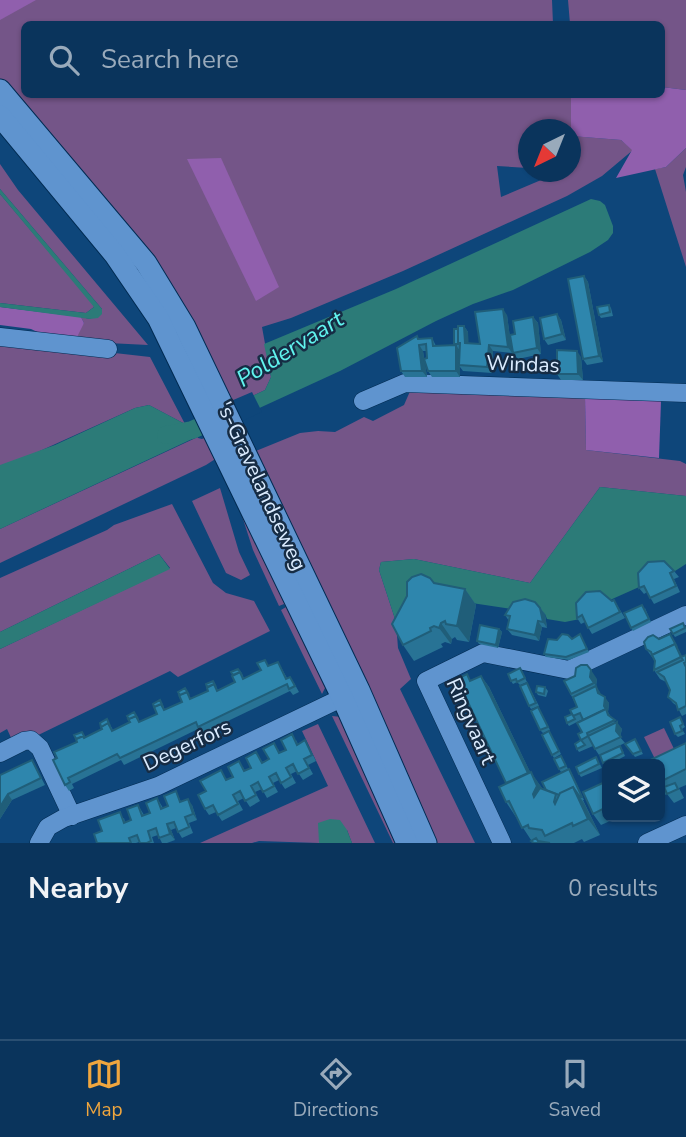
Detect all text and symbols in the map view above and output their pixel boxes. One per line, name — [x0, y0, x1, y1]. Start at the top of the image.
search box — [21, 21, 665, 98]
icon: search — [45, 41, 83, 79]
text: Search here — [101, 42, 239, 77]
north arrow — [518, 119, 581, 182]
water label: Poldervaart — [230, 303, 350, 394]
street label: Windas — [486, 349, 560, 379]
street label: 's-Gravelandseweg — [211, 397, 313, 575]
street label: Ringvaart — [440, 674, 503, 769]
street label: Degerfors — [138, 712, 236, 778]
map controls — [602, 759, 665, 822]
button: layers — [602, 759, 665, 822]
text: Nearby — [28, 868, 128, 909]
text: 0 results — [568, 873, 658, 904]
tab: Map — [85, 1055, 123, 1123]
tab: Directions — [293, 1055, 379, 1123]
tab: Saved — [549, 1055, 601, 1123]

